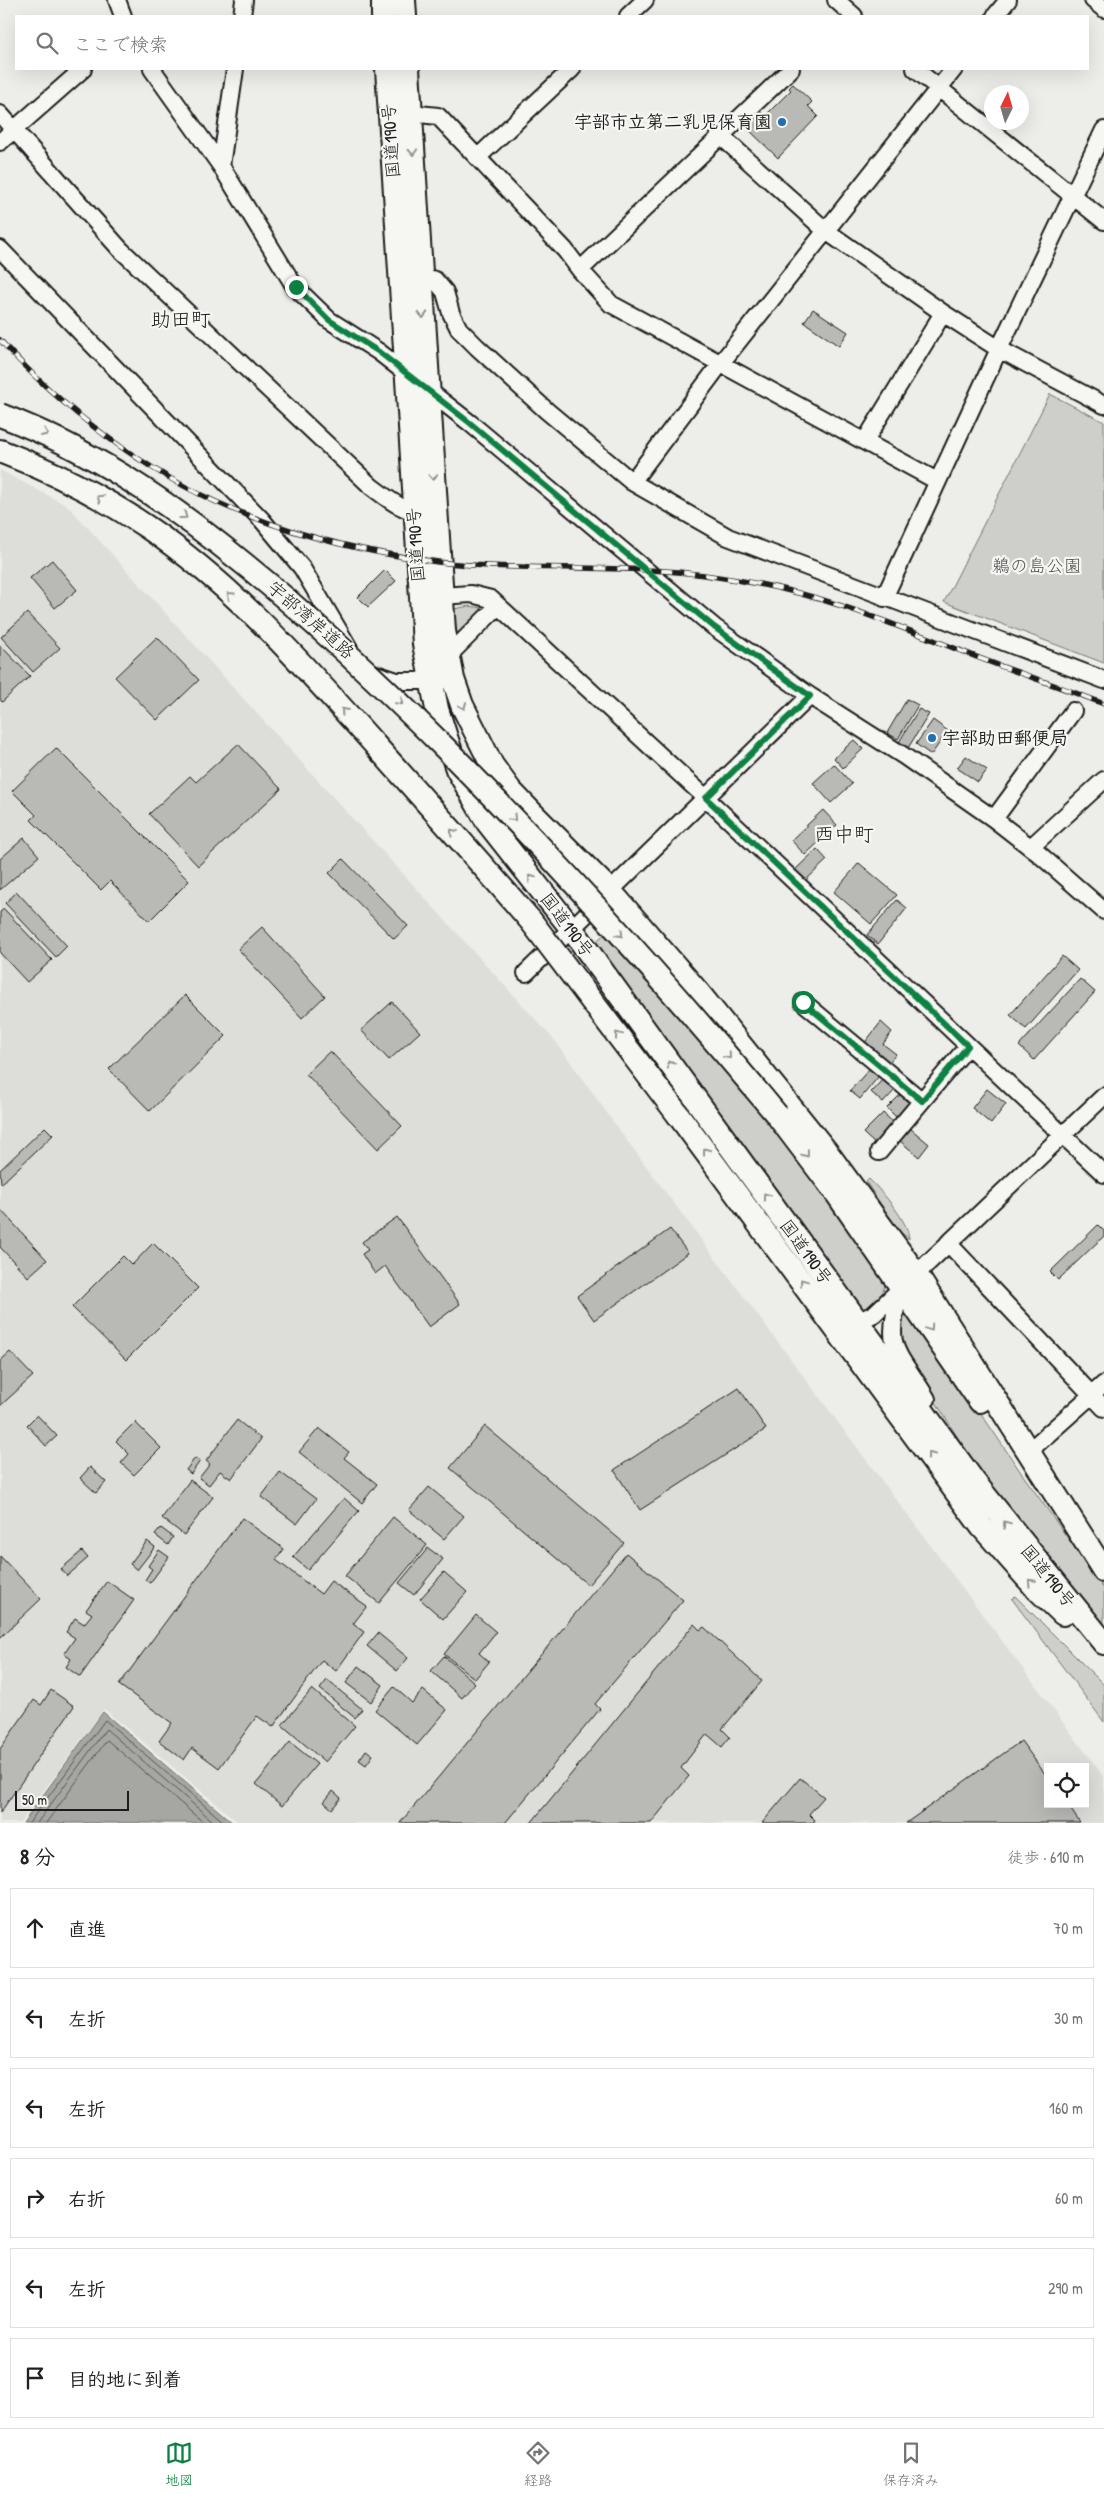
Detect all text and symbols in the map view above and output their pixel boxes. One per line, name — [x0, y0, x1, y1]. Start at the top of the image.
search box — [15, 15, 1089, 70]
icon: search — [33, 29, 61, 57]
text: ここで検索 — [73, 31, 168, 57]
north arrow — [984, 85, 1029, 130]
street label: 国道190号 — [375, 103, 406, 179]
place label: 宇部市立第二乳児保育園 — [574, 109, 772, 134]
marker: 宇部市立第二乳児保育園 — [776, 116, 788, 128]
one-way arrow — [408, 149, 419, 157]
route end — [285, 276, 308, 299]
district label: 助田町 — [151, 305, 211, 332]
one-way arrow — [418, 311, 429, 319]
one-way arrow — [40, 426, 49, 437]
one-way arrow — [428, 473, 439, 481]
one-way arrow — [97, 495, 106, 505]
street label: 国道190号 — [400, 507, 431, 583]
one-way arrow — [178, 510, 188, 519]
park label: 鵜の島公園 — [992, 553, 1082, 578]
street label: 宇部湾岸道路 — [262, 575, 360, 664]
one-way arrow — [227, 592, 236, 601]
one-way arrow — [394, 697, 403, 706]
one-way arrow — [456, 701, 467, 710]
one-way arrow — [341, 707, 350, 716]
place label: 宇部助田郵便局 — [942, 725, 1068, 750]
marker: 宇部助田郵便局 — [926, 732, 938, 744]
one-way arrow — [507, 813, 516, 822]
district label: 西中町 — [814, 820, 874, 847]
one-way arrow — [450, 828, 459, 837]
one-way arrow — [529, 875, 537, 884]
street label: 国道190号 — [535, 887, 600, 962]
one-way arrow — [614, 929, 623, 938]
route start — [792, 991, 815, 1014]
one-way arrow — [615, 1031, 624, 1041]
one-way arrow — [722, 1050, 730, 1059]
one-way arrow — [667, 1060, 676, 1070]
one-way arrow — [702, 1148, 712, 1157]
one-way arrow — [800, 1148, 809, 1158]
one-way arrow — [763, 1193, 771, 1202]
street label: 国道190号 — [774, 1214, 839, 1289]
one-way arrow — [800, 1279, 808, 1288]
one-way arrow — [924, 1322, 933, 1332]
one-way arrow — [927, 1451, 936, 1461]
one-way arrow — [1004, 1521, 1012, 1530]
street label: 国道190号 — [1015, 1539, 1082, 1613]
one-way arrow — [1028, 1579, 1037, 1588]
map controls — [1044, 1763, 1089, 1808]
button: locate — [1044, 1763, 1089, 1808]
scale bar — [15, 1788, 129, 1811]
text: 50 m — [22, 1790, 47, 1809]
text: 8 分 — [20, 1842, 55, 1871]
text: 徒歩 · 610 m — [1008, 1846, 1084, 1868]
icon: ahead — [21, 1914, 49, 1942]
text: 直進 — [68, 1916, 106, 1942]
text: 70 m — [1053, 1917, 1083, 1939]
icon: left — [21, 2004, 49, 2032]
text: 左折 — [68, 2006, 106, 2032]
text: 30 m — [1054, 2007, 1083, 2029]
icon: left — [21, 2094, 49, 2122]
text: 左折 — [68, 2096, 106, 2122]
text: 160 m — [1049, 2097, 1083, 2119]
icon: right — [21, 2184, 49, 2212]
text: 右折 — [68, 2186, 106, 2212]
text: 60 m — [1055, 2187, 1083, 2209]
icon: left — [21, 2274, 49, 2302]
text: 左折 — [68, 2276, 106, 2302]
text: 290 m — [1048, 2277, 1083, 2299]
icon: arrive — [21, 2364, 49, 2392]
text: 目的地に到着 — [68, 2366, 182, 2392]
tab: 地図 — [165, 2439, 193, 2489]
tab: 経路 — [524, 2439, 552, 2489]
tab: 保存済み — [883, 2439, 939, 2489]

